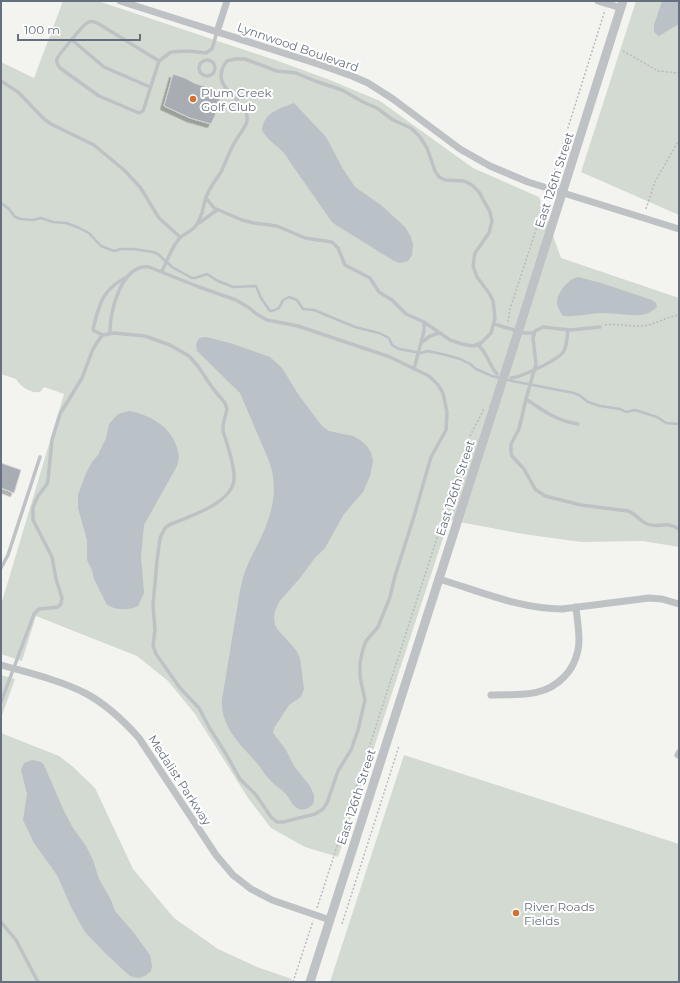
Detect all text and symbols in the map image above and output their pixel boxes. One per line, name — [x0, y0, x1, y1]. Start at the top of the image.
scale bar — [18, 16, 140, 42]
street label: Lynnwood Boulevard — [235, 19, 361, 75]
text: 100 m — [24, 22, 60, 37]
place label: Plum Creek Golf Club — [201, 85, 272, 114]
marker: Plum Creek Golf Club — [188, 94, 198, 104]
street label: East 126th Street — [531, 130, 577, 230]
street label: East 126th Street — [432, 438, 478, 538]
street label: Medalist Parkway — [145, 732, 215, 829]
street label: East 126th Street — [333, 747, 379, 847]
place label: River Roads Fields — [524, 899, 595, 928]
marker: River Roads Fields — [511, 908, 521, 918]

